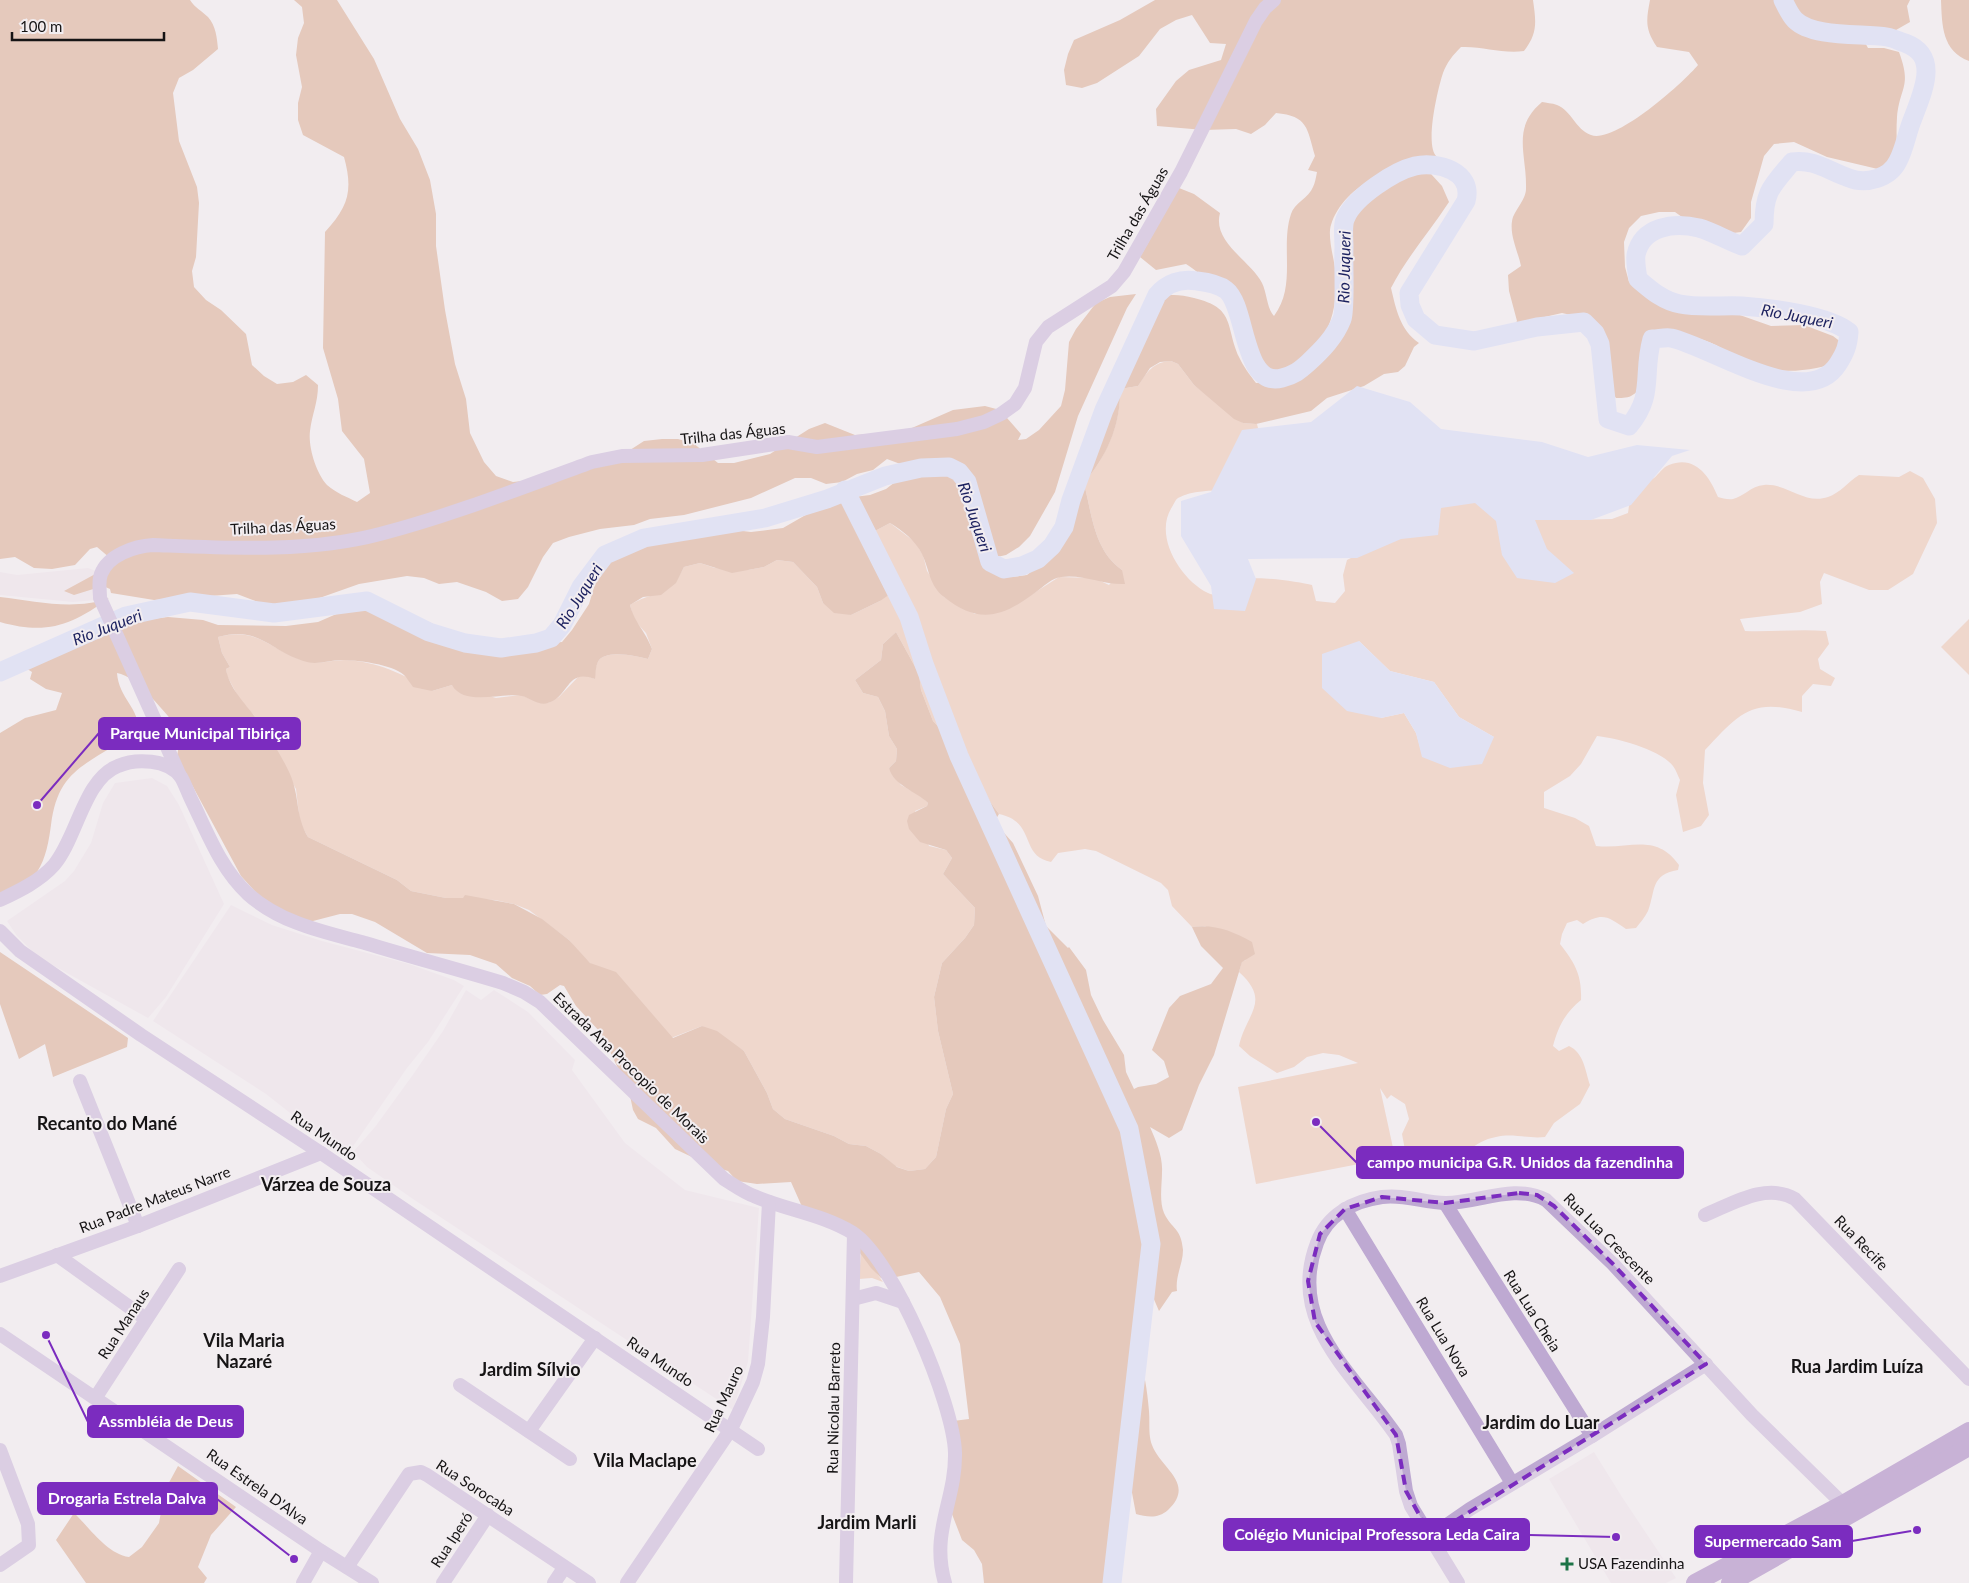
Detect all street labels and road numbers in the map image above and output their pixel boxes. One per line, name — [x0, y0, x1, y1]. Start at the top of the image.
street label: Trilha das Águas — [1103, 163, 1171, 264]
street label: Trilha das Águas — [680, 419, 786, 447]
street label: Trilha das Águas — [230, 514, 336, 538]
street label: Estrada Ana Procopio de Morais — [550, 988, 713, 1147]
street label: Rua Mundo — [288, 1106, 361, 1164]
street label: Rua Padre Mateus Narre — [76, 1162, 233, 1236]
street label: Rua Lua Crescente — [1560, 1189, 1659, 1288]
street label: Rua Recife — [1831, 1211, 1892, 1274]
street label: Rua Lua Cheia — [1501, 1266, 1565, 1355]
street label: Rua Manaus — [94, 1285, 153, 1362]
street label: Rua Lua Nova — [1413, 1293, 1475, 1380]
street label: Rua Mundo — [624, 1332, 697, 1390]
street label: Rua Nicolau Barreto — [823, 1342, 843, 1474]
street label: Rua Mauro — [700, 1362, 746, 1435]
street label: Rua Estrela D'Alva — [204, 1445, 312, 1528]
street label: Rua Sorocaba — [433, 1455, 518, 1519]
street label: Rua Iperó — [427, 1508, 476, 1571]

